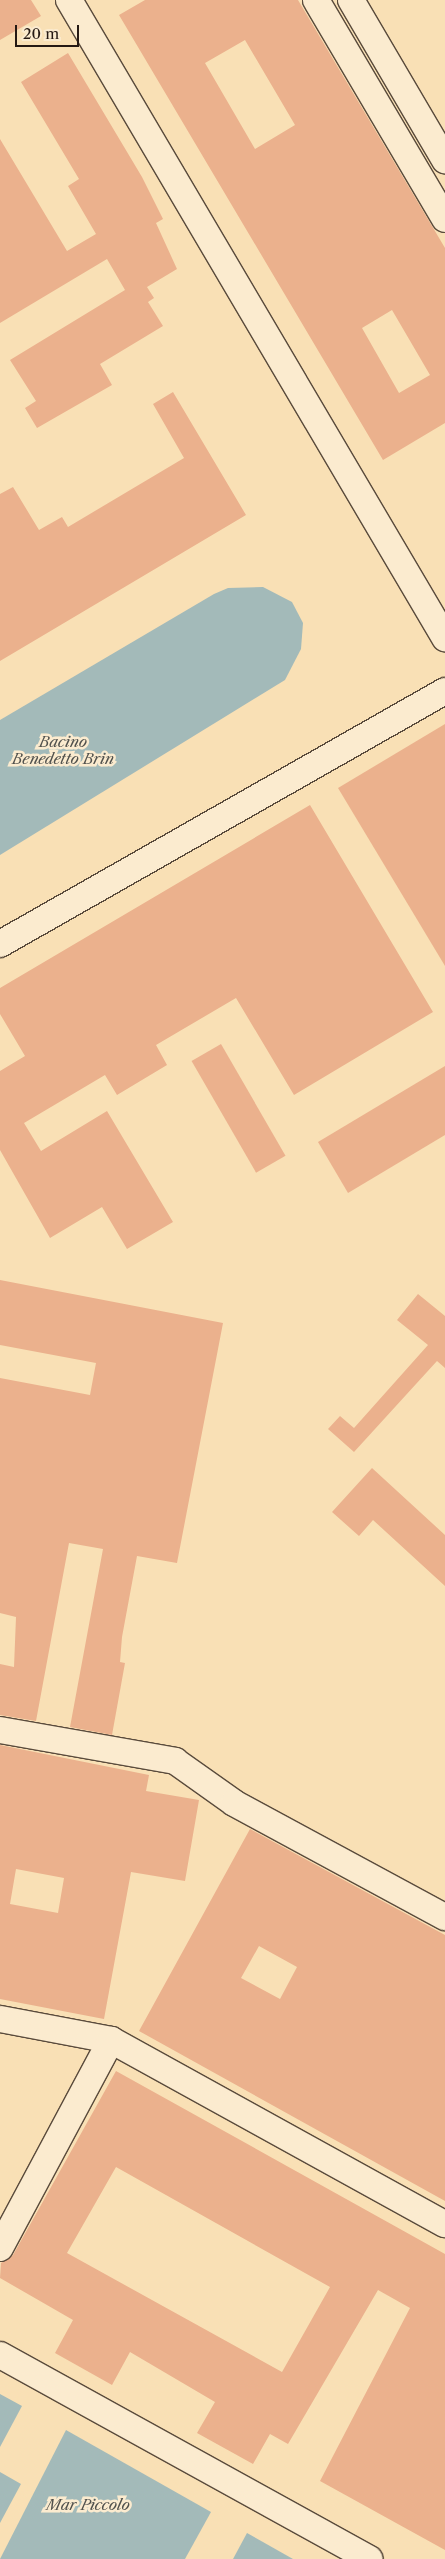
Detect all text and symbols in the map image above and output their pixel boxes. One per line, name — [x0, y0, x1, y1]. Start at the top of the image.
scale bar — [18, 15, 81, 47]
text: 20 m — [23, 24, 59, 43]
water label: Bacino Benedetto Brin — [12, 732, 114, 767]
water label: Mar Piccolo — [46, 2496, 130, 2514]

